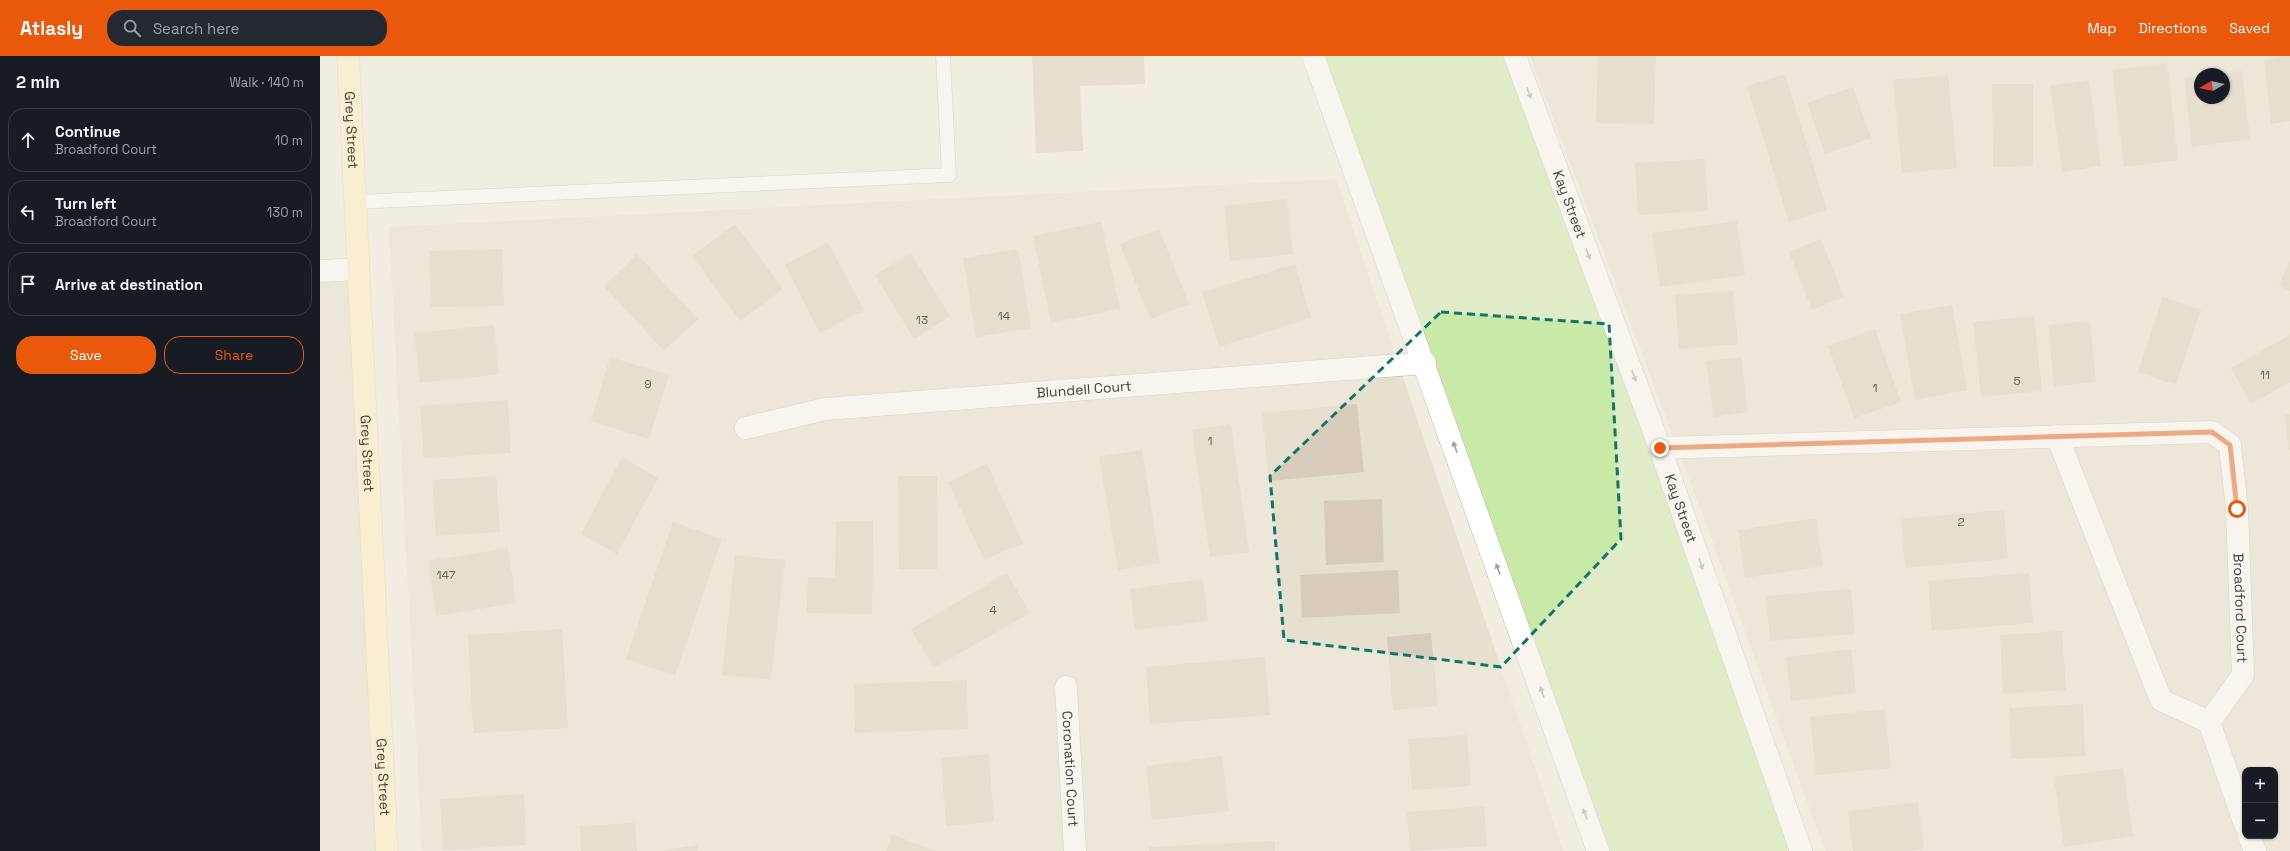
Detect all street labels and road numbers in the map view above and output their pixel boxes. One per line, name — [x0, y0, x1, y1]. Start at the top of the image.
street label: Grey Street — [341, 91, 363, 169]
street label: Kay Street — [1549, 168, 1591, 241]
street label: Blundell Court — [1036, 377, 1132, 402]
street label: Grey Street — [357, 414, 378, 493]
street label: Kay Street — [1661, 472, 1701, 545]
street label: Broadford Court — [2230, 553, 2252, 663]
street label: Coronation Court — [1058, 710, 1083, 827]
street label: Grey Street — [372, 738, 394, 816]

